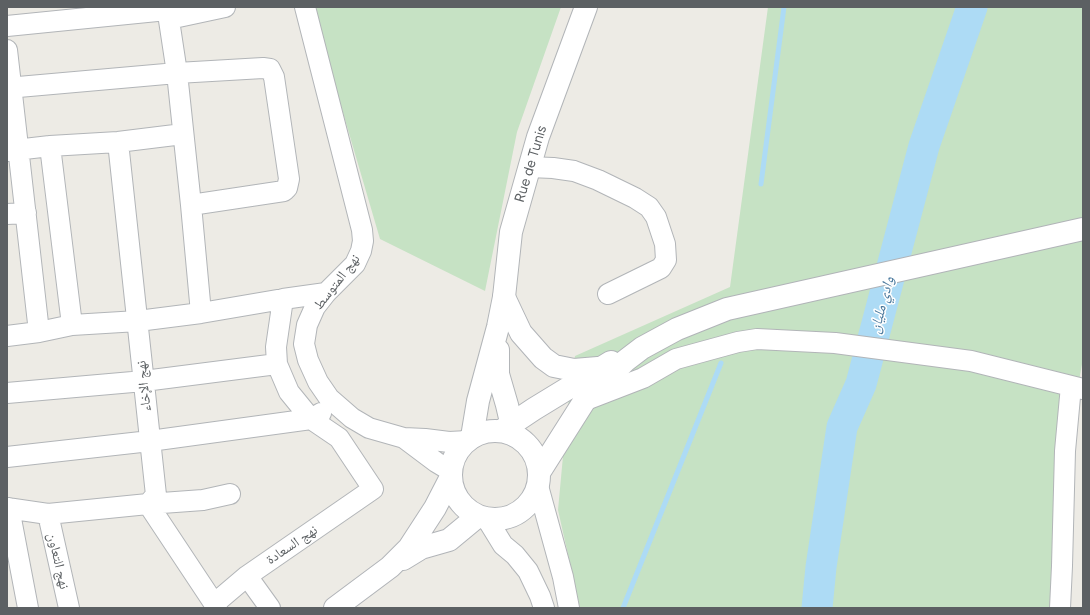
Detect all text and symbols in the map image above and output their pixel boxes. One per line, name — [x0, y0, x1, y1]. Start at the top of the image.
street label: Rue de Tunis — [511, 124, 551, 204]
street label: نهج المتوسط — [310, 251, 364, 313]
water label: وادي مليان — [866, 275, 898, 335]
street label: نهج الإخاء — [133, 360, 155, 412]
street label: نهج السعادة — [263, 522, 321, 568]
street label: نهج التعاون — [43, 531, 73, 591]

